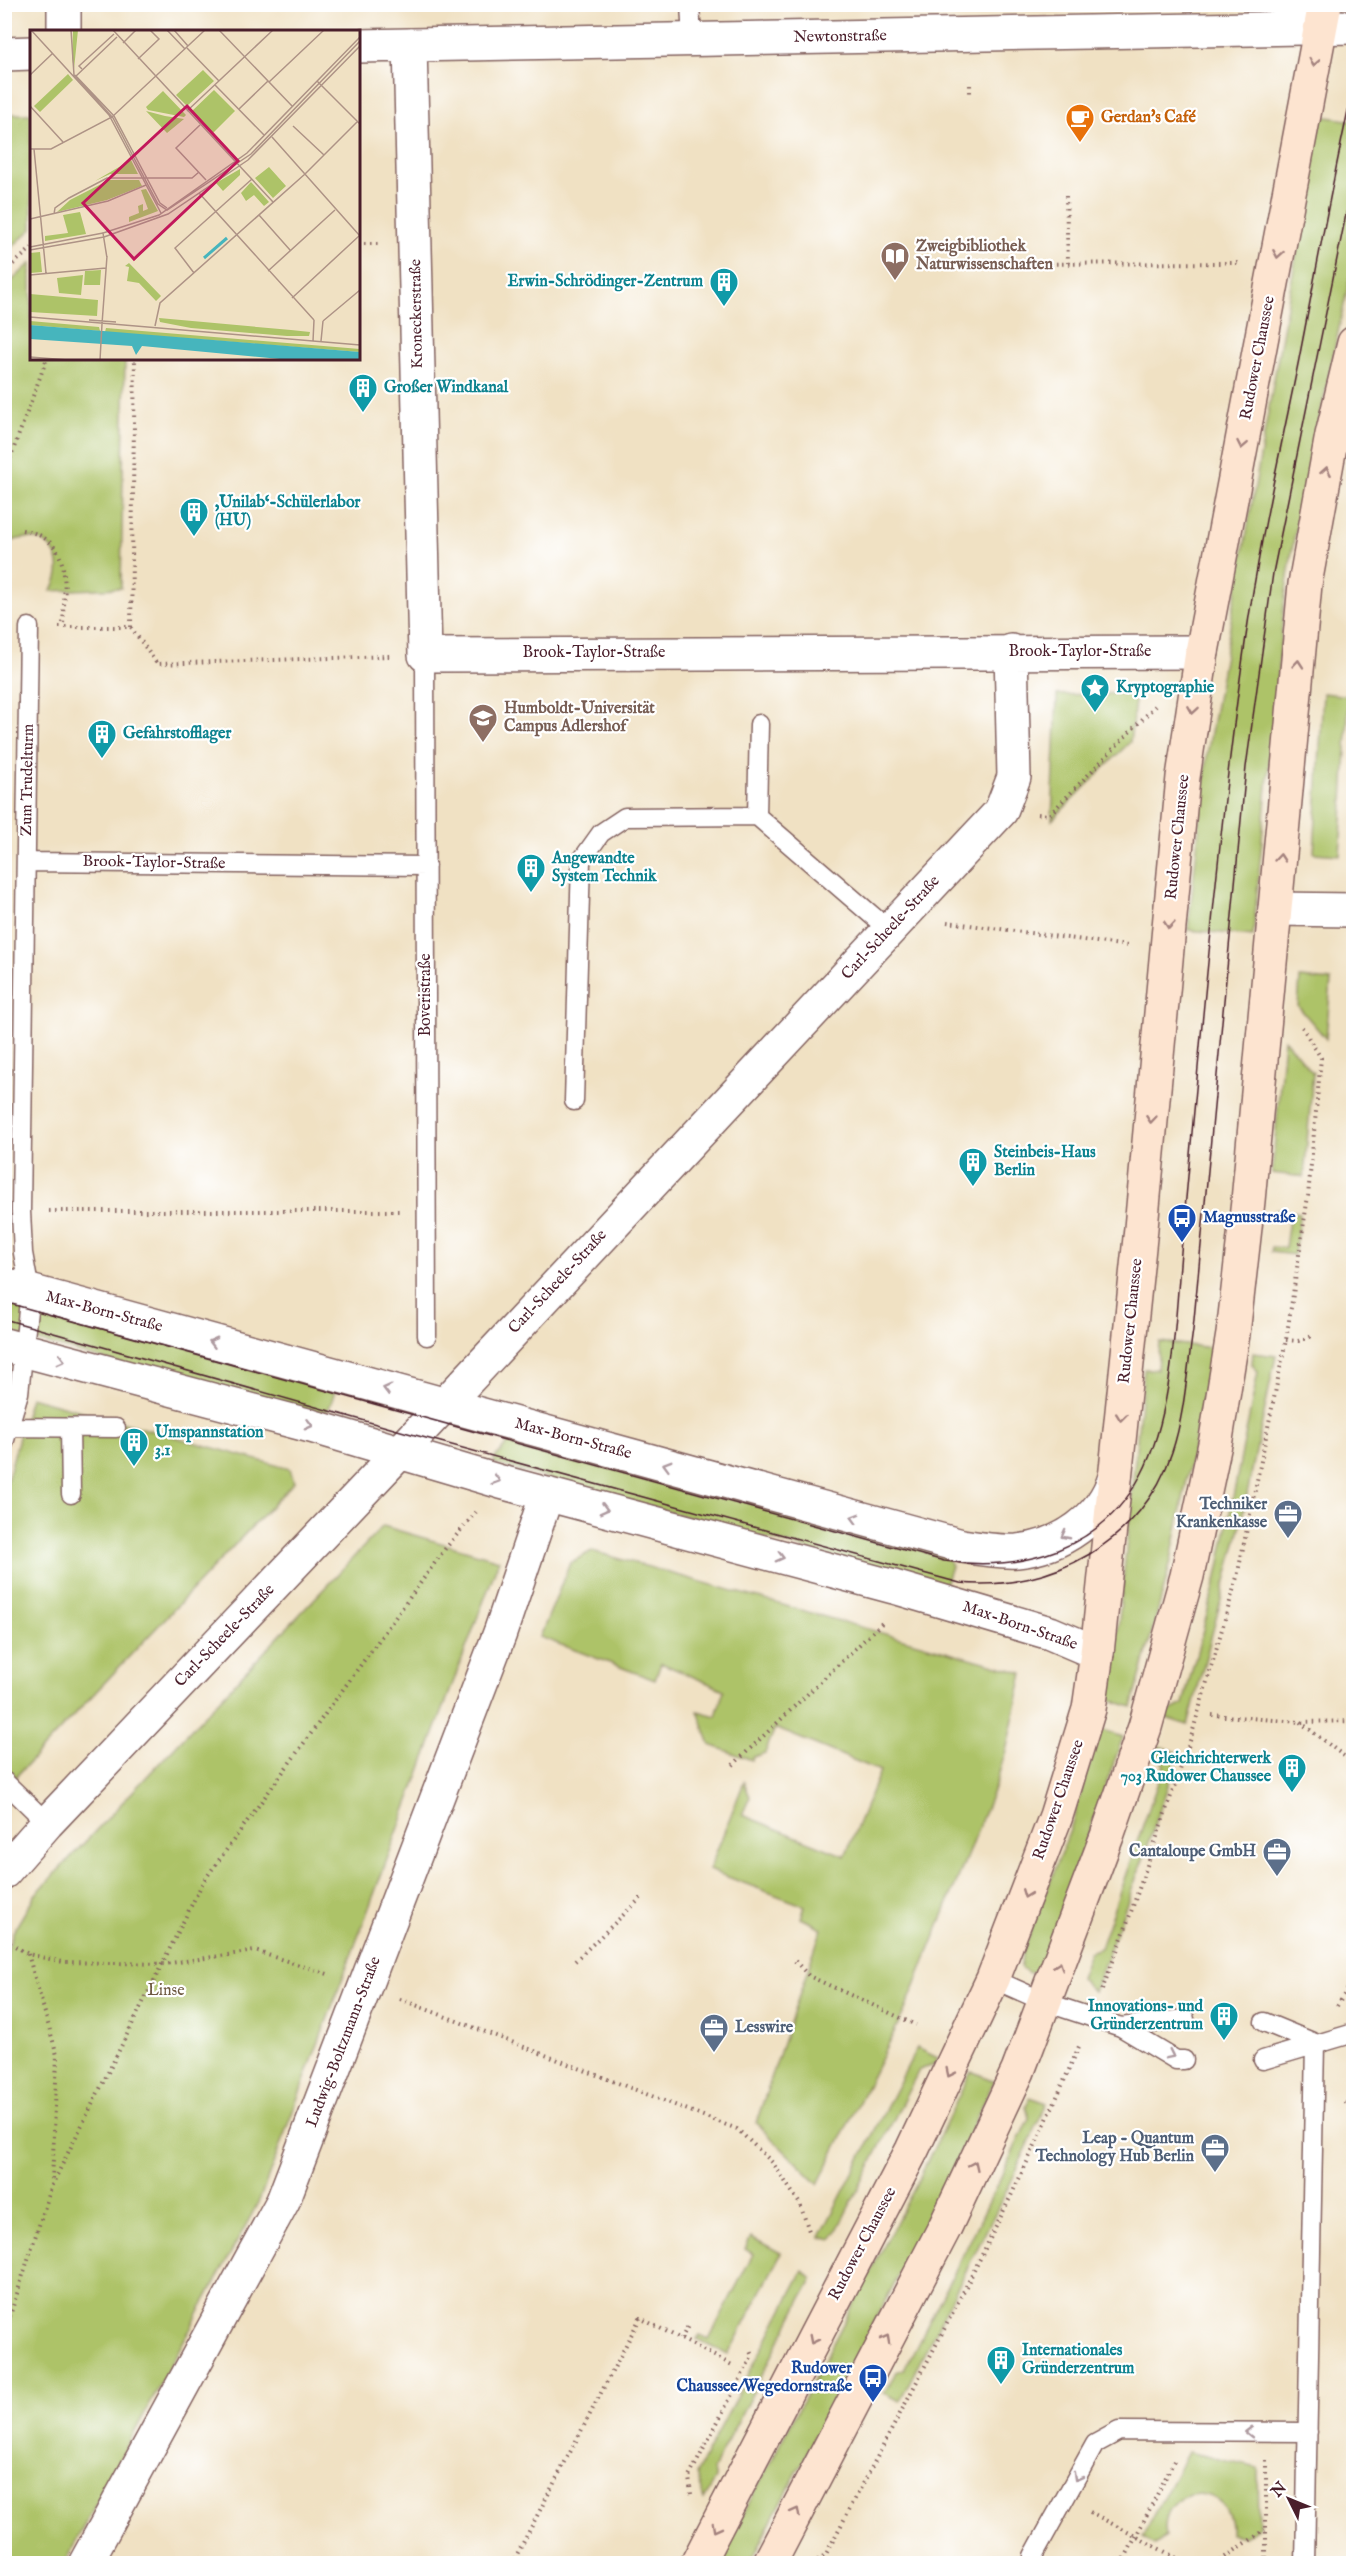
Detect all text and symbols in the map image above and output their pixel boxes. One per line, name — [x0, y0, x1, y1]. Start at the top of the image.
street label: Newtonstraße — [793, 26, 887, 48]
inset map — [30, 30, 360, 360]
one-way arrow — [1308, 57, 1321, 67]
cafe icon: Gerdan's Café — [1064, 102, 1096, 144]
place label: Gerdan's Café — [1101, 108, 1196, 128]
place label: Zweigbibliothek Naturwissenschaften — [915, 237, 1053, 275]
library icon: Zweigbibliothek Naturwissenschaften — [879, 240, 911, 282]
one-way arrow — [1272, 248, 1285, 258]
street label: Kroneckerstraße — [406, 259, 428, 369]
building icon: Erwin-Schrödinger-Zentrum — [708, 266, 740, 308]
place label: Erwin-Schrödinger-Zentrum — [507, 272, 704, 292]
street label: Rudower Chaussee — [1236, 294, 1280, 422]
building icon: Großer Windkanal — [347, 372, 379, 414]
place label: Großer Windkanal — [384, 378, 509, 398]
one-way arrow — [1236, 440, 1248, 450]
one-way arrow — [1319, 466, 1332, 476]
place label: ‚Unilab‘-Schülerlabor (HU) — [215, 493, 360, 531]
building icon: ‚Unilab‘-Schülerlabor (HU) — [178, 496, 210, 538]
street label: Brook-Taylor-Straße — [1009, 642, 1151, 662]
street label: Brook-Taylor-Straße — [523, 643, 665, 663]
one-way arrow — [1291, 659, 1304, 668]
place icon: Kryptographie — [1079, 672, 1111, 714]
place label: Kryptographie — [1116, 678, 1215, 698]
place label: Humboldt-Universität Campus Adlershof — [504, 699, 655, 737]
school or university icon: Humboldt-Universität Campus Adlershof — [467, 702, 499, 744]
one-way arrow — [1188, 705, 1200, 715]
building icon: Gefahrstofflager — [86, 718, 118, 760]
street label: Zum Trudelturm — [17, 724, 39, 836]
place label: Gefahrstofflager — [123, 724, 231, 744]
street label: Rudower Chaussee — [1161, 773, 1195, 901]
place label: Angewandte System Technik — [551, 849, 657, 887]
street label: Brook-Taylor-Straße — [82, 852, 226, 874]
building icon: Angewandte System Technik — [515, 852, 547, 894]
one-way arrow — [1273, 853, 1286, 862]
street label: Carl-Scheele-Straße — [838, 872, 944, 984]
one-way arrow — [1163, 920, 1176, 929]
street label: Boveristraße — [416, 953, 436, 1037]
one-way arrow — [1145, 1114, 1158, 1123]
place label: Steinbeis-Haus Berlin — [994, 1143, 1096, 1181]
building icon: Steinbeis-Haus Berlin — [957, 1146, 989, 1188]
bus stop icon: Magnusstraße — [1166, 1202, 1198, 1244]
place label: Magnusstraße — [1203, 1208, 1296, 1228]
street label: Carl-Scheele-Straße — [505, 1226, 611, 1338]
street label: Rudower Chaussee — [1114, 1257, 1148, 1385]
street label: Max-Born-Straße — [43, 1287, 165, 1337]
one-way arrow — [208, 1336, 218, 1349]
one-way arrow — [55, 1353, 66, 1365]
one-way arrow — [382, 1384, 392, 1396]
one-way arrow — [1115, 1413, 1128, 1422]
street label: Max-Born-Straße — [512, 1414, 634, 1464]
one-way arrow — [304, 1418, 314, 1431]
place label: Umspannstation 3.1 — [154, 1423, 264, 1461]
building icon: Umspannstation 3.1 — [118, 1426, 150, 1468]
one-way arrow — [662, 1460, 672, 1473]
one-way arrow — [490, 1473, 501, 1485]
place label: Techniker Krankenkasse — [1176, 1495, 1268, 1533]
office icon: Techniker Krankenkasse — [1272, 1498, 1304, 1540]
one-way arrow — [599, 1502, 609, 1515]
one-way arrow — [850, 1512, 860, 1525]
one-way arrow — [1061, 1528, 1072, 1539]
one-way arrow — [775, 1549, 785, 1562]
street label: Carl-Scheele-Straße — [171, 1580, 279, 1692]
street label: Max-Born-Straße — [960, 1597, 1080, 1655]
street label: Rudower Chaussee — [1029, 1737, 1089, 1863]
place label: Gleichrichterwerk 703 Rudower Chaussee — [1121, 1749, 1272, 1787]
building icon: Gleichrichterwerk 703 Rudower Chaussee — [1276, 1752, 1308, 1794]
office icon: Cantaloupe GmbH — [1261, 1836, 1293, 1878]
place label: Cantaloupe GmbH — [1129, 1842, 1256, 1862]
one-way arrow — [1021, 1888, 1033, 1899]
street label: Ludwig-Boltzmann-Straße — [302, 1954, 386, 2130]
one-way arrow — [1052, 1961, 1064, 1972]
park label: Linse — [147, 1981, 185, 2001]
place label: Innovations- und Gründerzentrum — [1088, 1997, 1204, 2035]
building icon: Innovations- und Gründerzentrum — [1208, 2000, 1240, 2042]
office icon: Lesswire — [698, 2012, 730, 2054]
place label: Lesswire — [735, 2018, 794, 2038]
one-way arrow — [1164, 2048, 1175, 2060]
one-way arrow — [946, 2067, 957, 2078]
place label: Leap - Quantum Technology Hub Berlin — [1035, 2129, 1195, 2167]
office icon: Leap - Quantum Technology Hub Berlin — [1199, 2132, 1231, 2174]
one-way arrow — [966, 2160, 978, 2171]
street label: Rudower Chaussee — [825, 2184, 901, 2304]
one-way arrow — [809, 2334, 820, 2345]
one-way arrow — [879, 2334, 890, 2345]
place label: Internationales Gründerzentrum — [1022, 2341, 1135, 2379]
building icon: Internationales Gründerzentrum — [985, 2344, 1017, 2386]
place label: Rudower Chaussee/Wegedornstraße — [677, 2359, 853, 2397]
bus stop icon: Rudower Chaussee/Wegedornstraße — [857, 2362, 889, 2404]
one-way arrow — [1245, 2426, 1254, 2438]
north arrow — [1259, 2469, 1319, 2529]
one-way arrow — [1073, 2471, 1084, 2481]
text: N — [1267, 2478, 1292, 2503]
one-way arrow — [789, 2507, 801, 2518]
one-way arrow — [711, 2521, 723, 2532]

